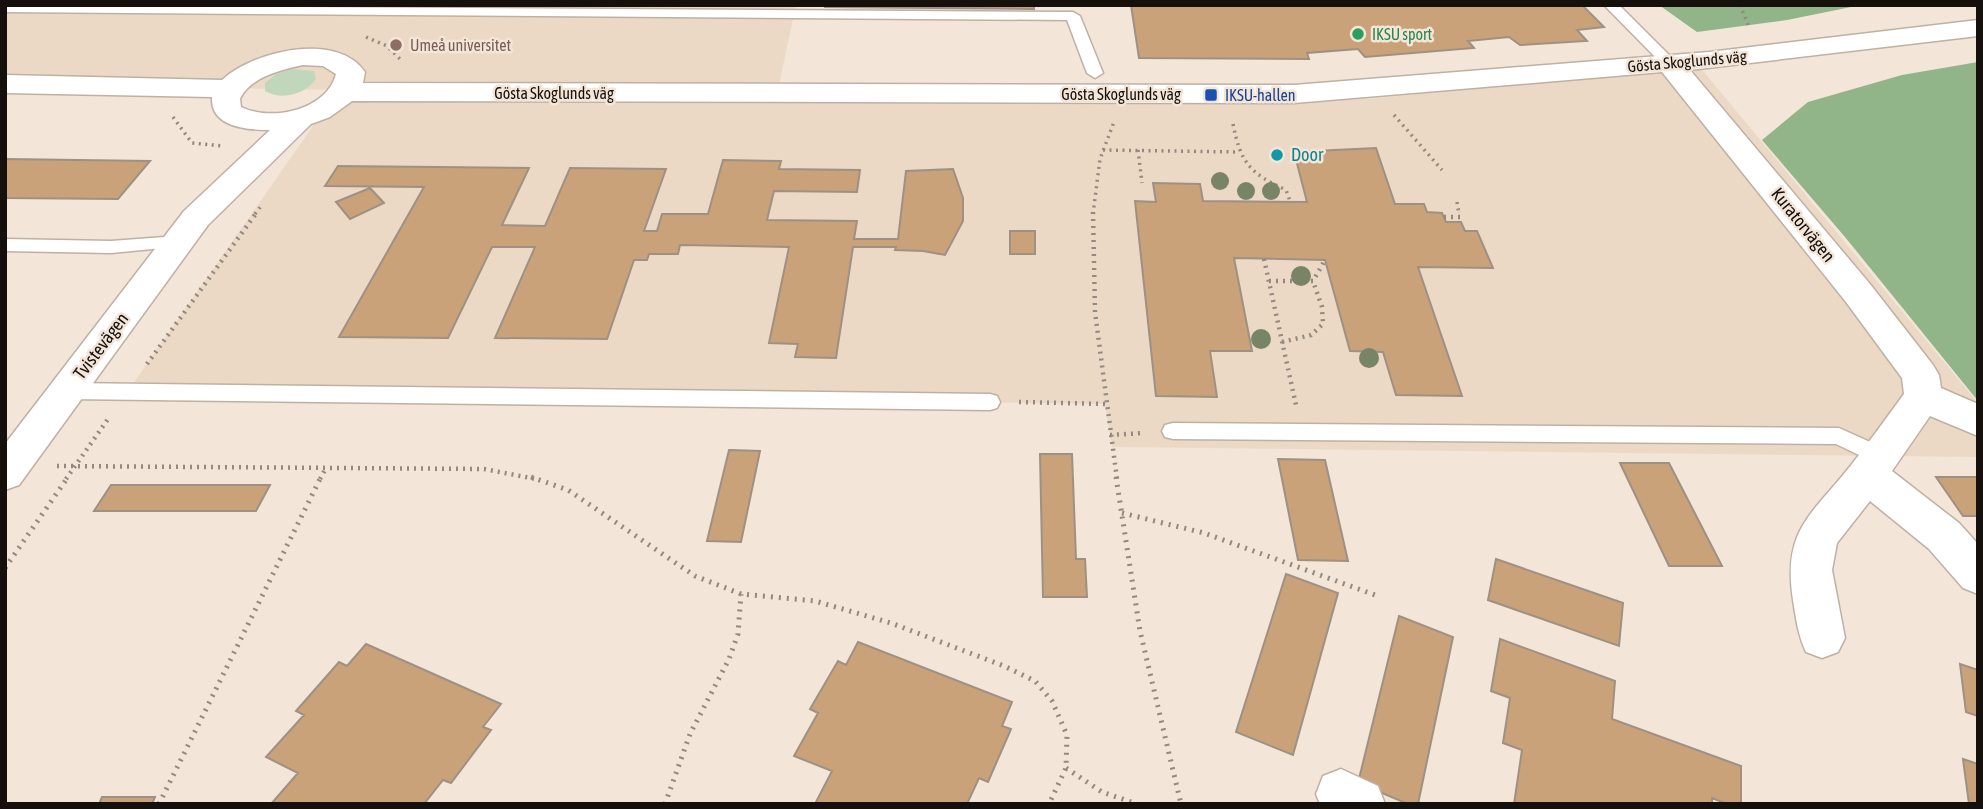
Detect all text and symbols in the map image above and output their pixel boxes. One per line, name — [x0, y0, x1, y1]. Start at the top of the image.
place label: IKSU sport — [1372, 25, 1433, 44]
marker: IKSU sport — [1350, 26, 1366, 42]
place label: Umeå universitet — [410, 36, 511, 54]
marker: Umeå universitet — [388, 37, 404, 53]
street label: Gösta Skoglunds väg — [1627, 47, 1748, 76]
street label: Gösta Skoglunds väg — [494, 84, 614, 103]
street label: Gösta Skoglunds väg — [1061, 85, 1181, 104]
place label: IKSU-hallen — [1225, 86, 1296, 104]
marker: IKSU-hallen — [1203, 87, 1219, 103]
place label: Door — [1291, 144, 1324, 165]
marker: Door — [1269, 147, 1285, 163]
street label: Kuratorvägen — [1767, 183, 1840, 266]
street label: Tvistevägen — [69, 308, 132, 383]

